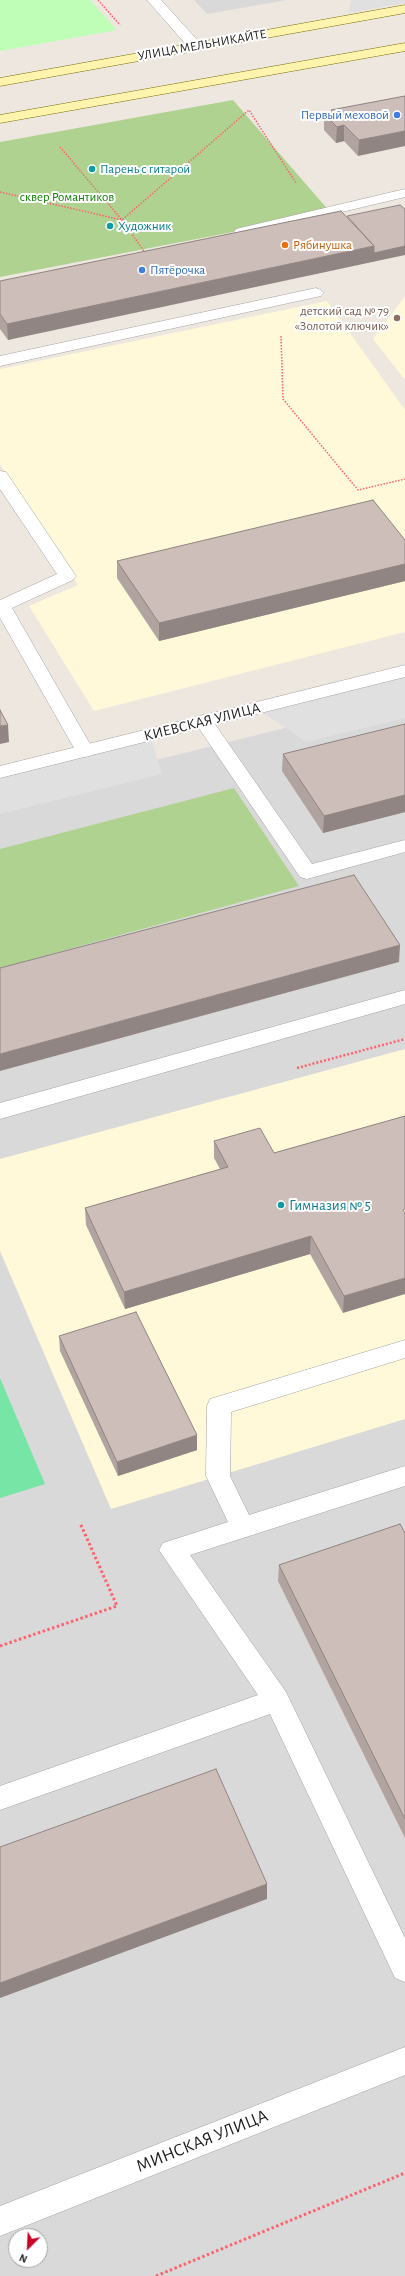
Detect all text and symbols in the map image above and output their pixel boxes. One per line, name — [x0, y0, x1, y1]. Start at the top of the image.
street label: УЛИЦА МЕЛЬНИКАЙТЕ — [136, 26, 268, 64]
place label: Первый меховой — [301, 107, 389, 123]
marker: Первый меховой — [392, 110, 402, 120]
place label: Парень с гитарой — [100, 161, 190, 177]
marker: Парень с гитарой — [87, 164, 97, 174]
park label: сквер Романтиков — [20, 189, 114, 205]
place label: Художник — [118, 218, 171, 234]
marker: Художник — [105, 221, 115, 231]
place label: Рябинушка — [293, 237, 352, 253]
marker: Рябинушка — [280, 240, 290, 250]
place label: Пятёрочка — [150, 262, 205, 278]
marker: Пятёрочка — [137, 265, 147, 275]
place label: детский сад № 79 «Золотой ключик» — [295, 303, 389, 334]
marker: детский сад № 79 «Золотой ключик» — [392, 313, 402, 323]
street label: КИЕВСКАЯ УЛИЦА — [142, 699, 262, 745]
place label: Гимназия № 5 — [289, 1196, 371, 1214]
marker: Гимназия № 5 — [276, 1200, 286, 1210]
street label: МИНСКАЯ УЛИЦА — [133, 2105, 271, 2177]
north arrow — [8, 2228, 48, 2268]
text: N — [18, 2252, 29, 2265]

